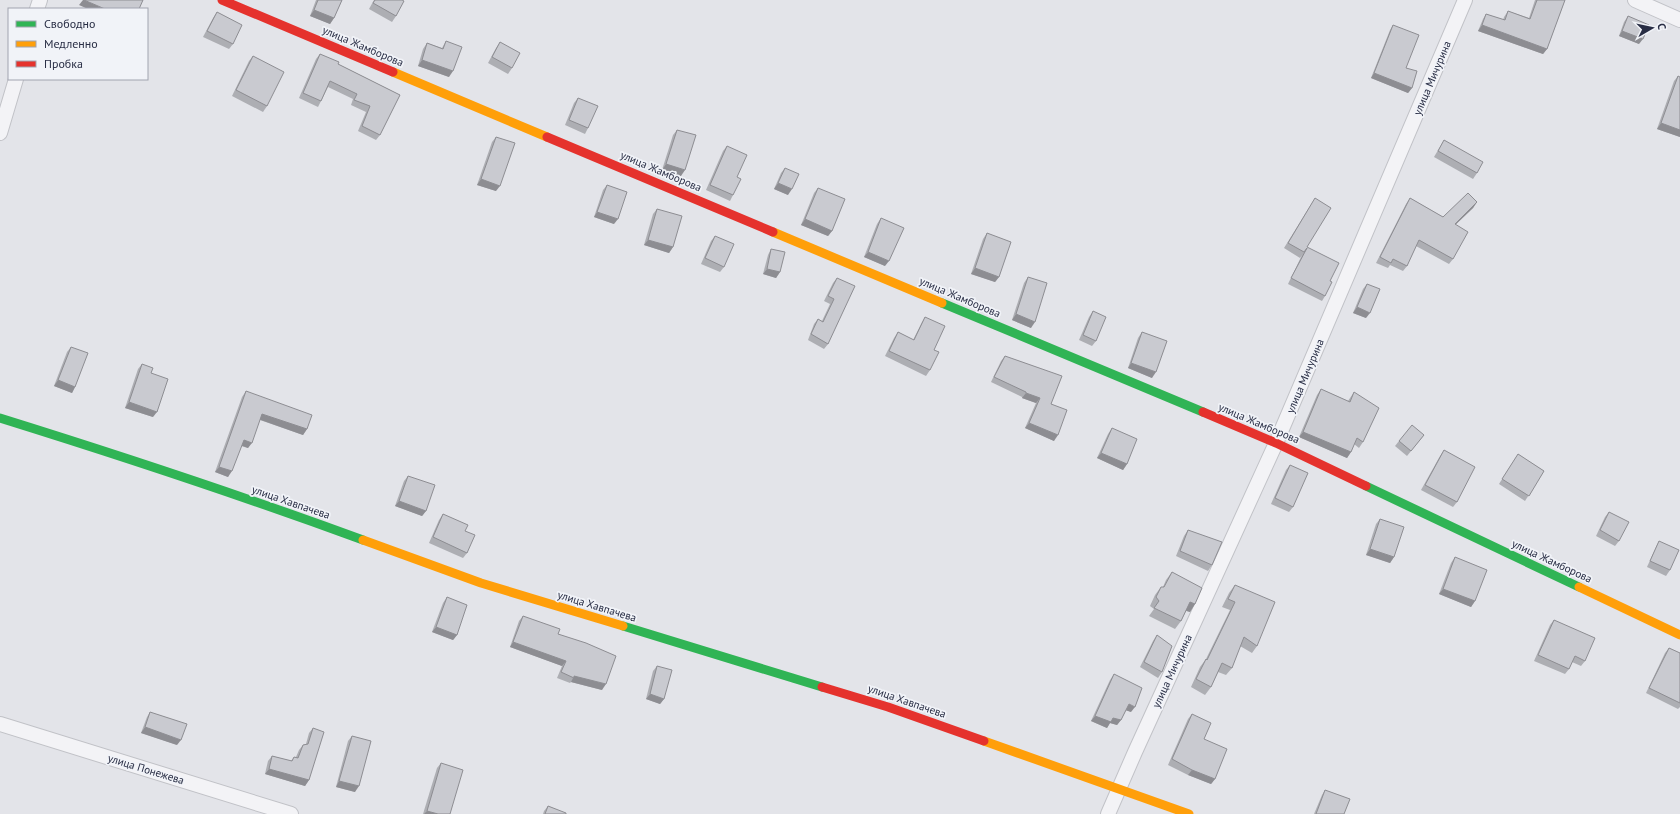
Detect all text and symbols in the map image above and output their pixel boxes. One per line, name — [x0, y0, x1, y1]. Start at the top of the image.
legend — [8, 8, 148, 80]
north arrow — [1632, 8, 1672, 48]
text: Свободно — [44, 16, 95, 31]
text: С — [1654, 22, 1669, 31]
street label: улица Жамборова — [320, 23, 406, 69]
text: Медленно — [44, 36, 98, 51]
street label: улица Мичурина — [1410, 39, 1454, 117]
text: Пробка — [44, 56, 83, 71]
street label: улица Жамборова — [618, 148, 704, 194]
street label: улица Жамборова — [917, 274, 1003, 320]
street label: улица Мичурина — [1283, 337, 1327, 415]
street label: улица Жамборова — [1216, 400, 1302, 446]
street label: улица Хавпачева — [250, 482, 332, 522]
street label: улица Жамборова — [1510, 536, 1594, 586]
street label: улица Хавпачева — [556, 587, 638, 625]
street label: улица Мичурина — [1149, 632, 1195, 710]
street label: улица Хавпачева — [866, 681, 948, 721]
street label: улица Понежева — [106, 751, 186, 787]

